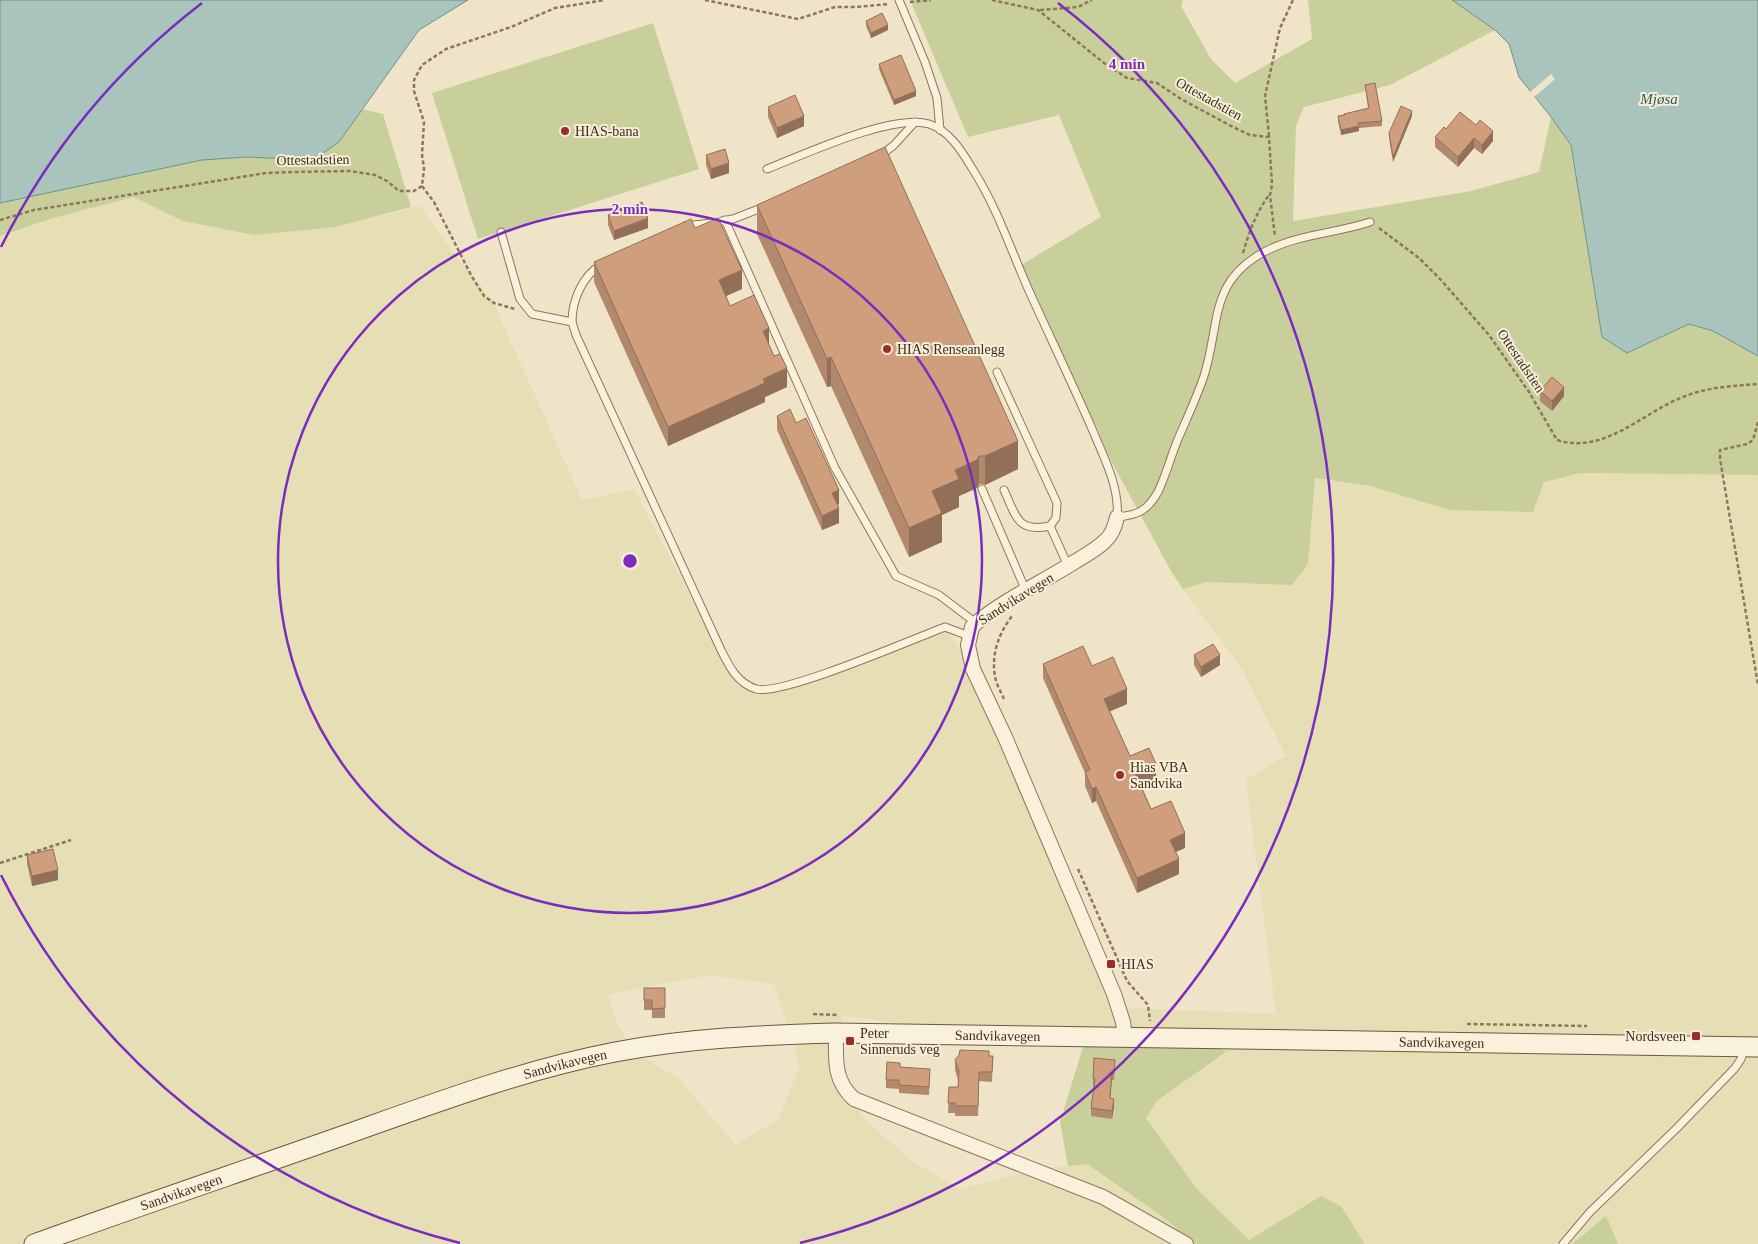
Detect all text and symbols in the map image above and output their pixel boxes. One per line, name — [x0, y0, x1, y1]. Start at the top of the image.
text: 4 min — [1109, 56, 1146, 72]
street label: Ottestadstien — [1173, 75, 1245, 123]
water label: Mjøsa — [1639, 91, 1678, 107]
place label: HIAS-bana — [575, 124, 640, 139]
marker: HIAS-bana — [559, 125, 571, 137]
street label: Ottestadstien — [276, 152, 350, 168]
text: 2 min — [612, 201, 649, 217]
street label: Ottestadstien — [1494, 327, 1548, 395]
place label: HIAS Renseanlegg — [897, 342, 1005, 357]
marker: HIAS Renseanlegg — [881, 343, 893, 355]
centre of rings — [621, 552, 639, 570]
street label: Sandvikavegen — [976, 570, 1056, 628]
place label: Hias VBA Sandvika — [1130, 760, 1189, 791]
marker: Hias VBA Sandvika — [1114, 769, 1126, 781]
place label: HIAS — [1121, 957, 1154, 972]
marker: HIAS — [1105, 958, 1117, 970]
place label: Peter Sinneruds veg — [860, 1026, 940, 1057]
street label: Sandvikavegen — [955, 1027, 1041, 1044]
place label: Nordsveen — [1625, 1029, 1686, 1044]
marker: Nordsveen — [1690, 1030, 1702, 1042]
street label: Sandvikavegen — [1399, 1034, 1484, 1050]
marker: Peter Sinneruds veg — [844, 1035, 856, 1047]
street label: Sandvikavegen — [522, 1046, 608, 1082]
street label: Sandvikavegen — [138, 1171, 224, 1213]

